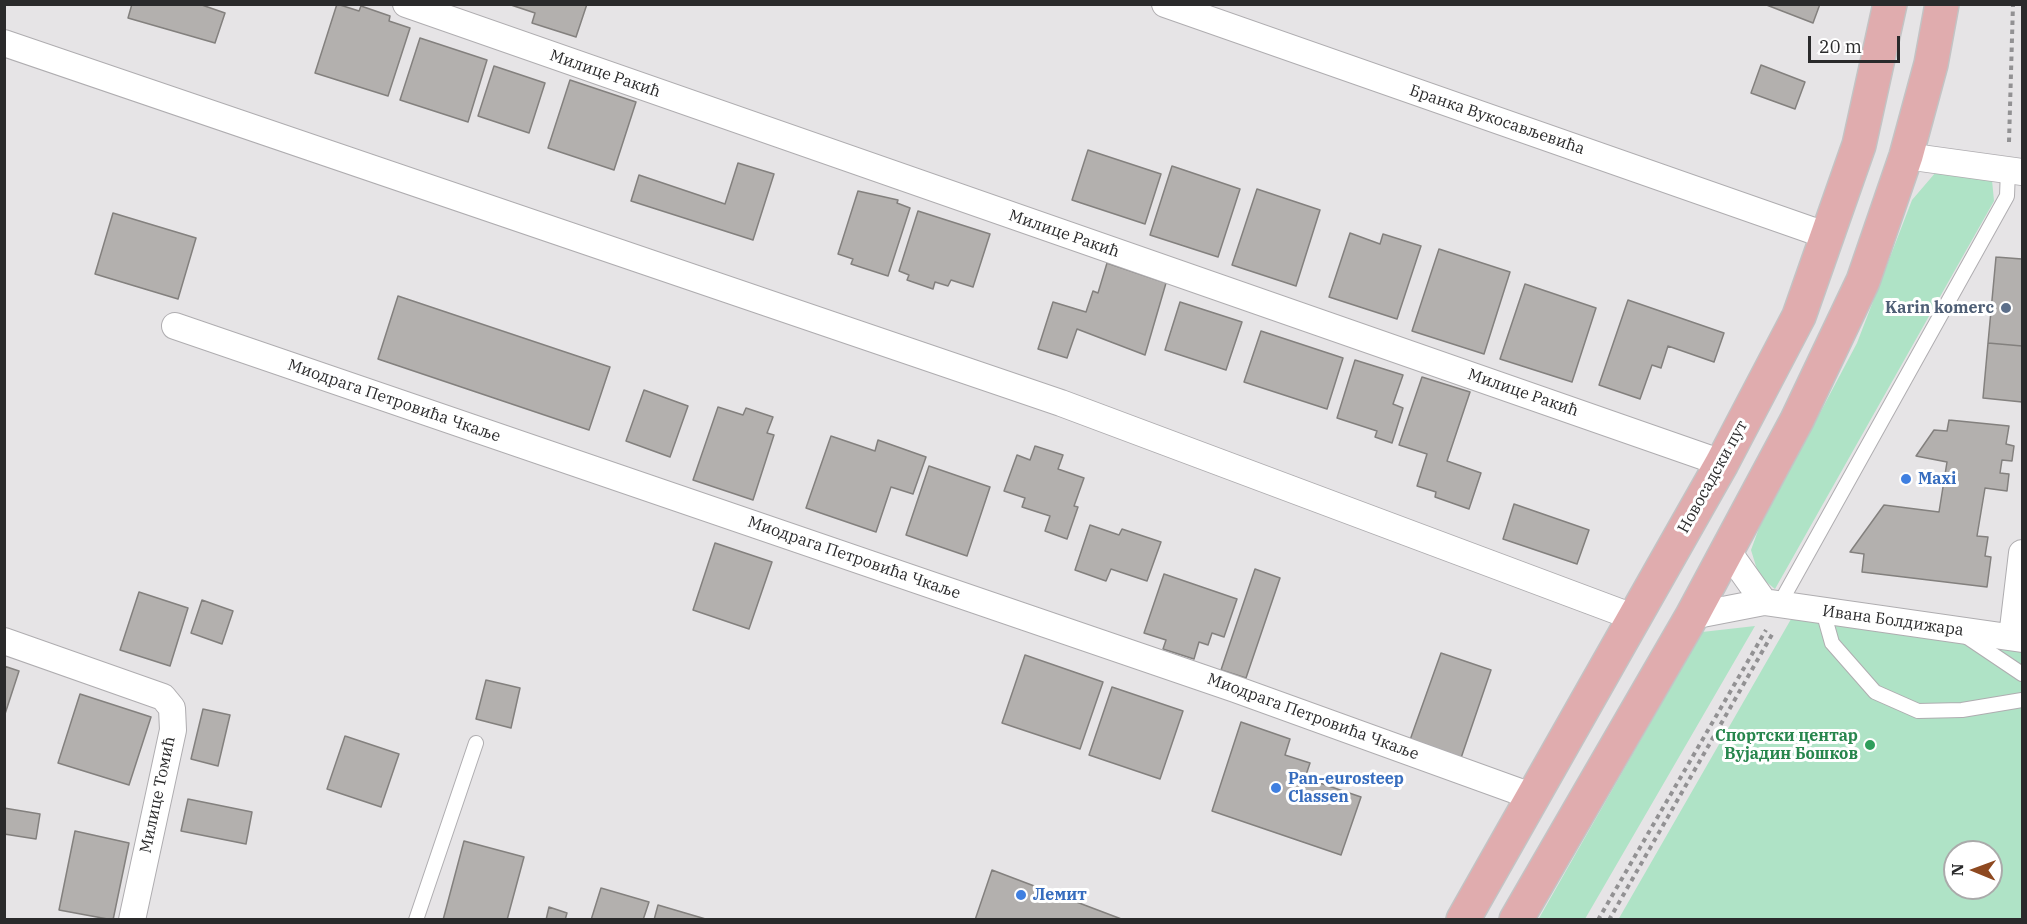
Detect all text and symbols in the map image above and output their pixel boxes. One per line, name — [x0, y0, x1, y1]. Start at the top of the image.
scale bar — [1811, 24, 1902, 62]
text: 20 m — [1819, 35, 1862, 58]
street label: Милице Ракић — [547, 46, 663, 102]
street label: Бранка Вукосављевића — [1407, 81, 1587, 159]
street label: Милице Ракић — [1006, 206, 1122, 262]
place label: Karin komerc — [1885, 298, 1994, 318]
marker: Karin komerc — [1999, 301, 2013, 315]
street label: Миодрага Петровића Чкаље — [285, 356, 503, 446]
street label: Милице Ракић — [1465, 365, 1581, 421]
street label: Новосадски пут — [1674, 417, 1752, 537]
place label: Maxi — [1918, 469, 1956, 489]
marker: Maxi — [1899, 472, 1913, 486]
street label: Миодрага Петровића Чкаље — [745, 513, 963, 603]
street label: Ивана Болдижара — [1821, 602, 1965, 640]
street label: Миодрага Петровића Чкаље — [1205, 670, 1421, 764]
place label: Спортски центар Вујадин Бошков — [1715, 726, 1858, 764]
street label: Милице Томић — [136, 735, 180, 855]
marker: Спортски центар Вујадин Бошков — [1863, 738, 1877, 752]
place label: Pan-eurosteep Classen — [1288, 769, 1404, 807]
marker: Pan-eurosteep Classen — [1269, 781, 1283, 795]
north arrow — [1943, 840, 2003, 900]
text: N — [1947, 863, 1967, 876]
place label: Лемит — [1033, 885, 1087, 905]
marker: Лемит — [1014, 888, 1028, 902]

